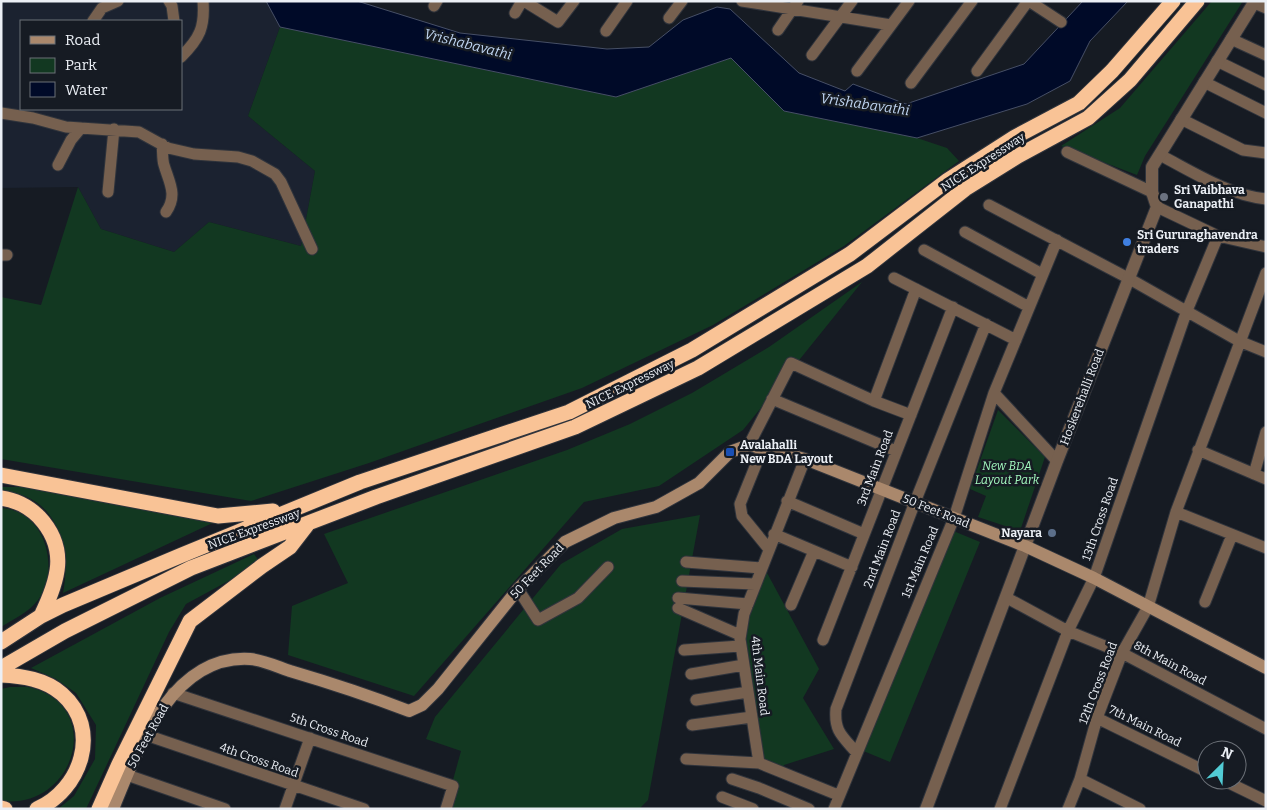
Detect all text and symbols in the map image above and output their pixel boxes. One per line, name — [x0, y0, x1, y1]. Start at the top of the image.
legend — [20, 20, 182, 110]
water label: Vrishabavathi — [422, 25, 513, 64]
text: Road — [65, 31, 100, 49]
text: Park — [65, 56, 97, 74]
text: Water — [65, 81, 108, 99]
water label: Vrishabavathi — [819, 90, 911, 119]
street label: NICE Expressway — [939, 129, 1028, 194]
place label: Sri Vaibhava Ganapathi — [1174, 183, 1245, 211]
marker: Sri Vaibhava Ganapathi — [1158, 191, 1170, 203]
place label: Sri Gururaghavendra traders — [1137, 228, 1258, 256]
marker: Sri Gururaghavendra traders — [1121, 236, 1133, 248]
street label: Hoskerehalli Road — [1057, 347, 1107, 447]
street label: NICE Expressway — [583, 356, 677, 412]
street label: 3rd Main Road — [854, 428, 896, 508]
place label: Avalahalli New BDA Layout — [740, 438, 833, 466]
marker: Avalahalli New BDA Layout — [724, 446, 736, 458]
park label: New BDA Layout Park — [975, 459, 1040, 487]
street label: 13th Cross Road — [1079, 476, 1121, 562]
street label: 50 Feet Road — [901, 491, 971, 531]
street label: NICE Expressway — [206, 506, 303, 552]
street label: 2nd Main Road — [861, 508, 903, 590]
street label: 1st Main Road — [899, 524, 941, 600]
place label: Nayara — [1001, 526, 1042, 540]
marker: Nayara — [1046, 527, 1058, 539]
street label: 50 Feet Road — [507, 541, 567, 601]
street label: 4th Main Road — [748, 635, 772, 717]
street label: 8th Main Road — [1131, 638, 1209, 688]
street label: 12th Cross Road — [1076, 640, 1120, 726]
street label: 50 Feet Road — [125, 702, 171, 770]
street label: 7th Main Road — [1106, 702, 1184, 750]
street label: 5th Cross Road — [288, 710, 370, 750]
street label: 4th Cross Road — [218, 740, 300, 780]
north arrow — [1197, 740, 1247, 790]
text: N — [1219, 744, 1236, 764]

